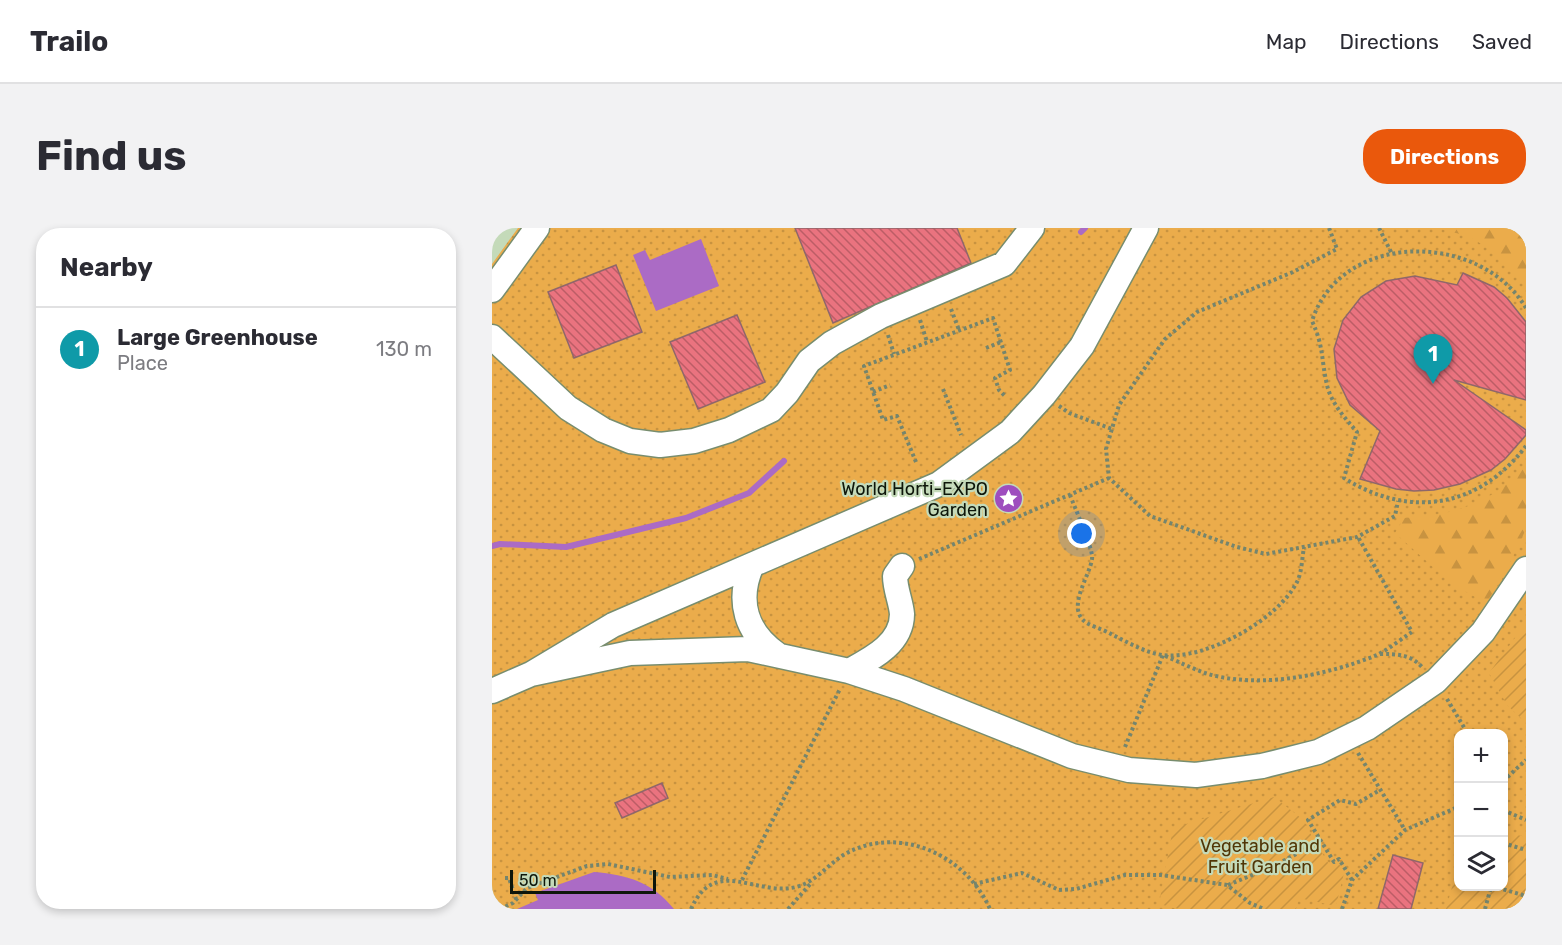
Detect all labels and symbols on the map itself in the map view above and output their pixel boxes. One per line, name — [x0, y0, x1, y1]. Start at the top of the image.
pin: 1 — [1414, 334, 1452, 384]
place label: World Horti-EXPO Garden — [841, 478, 988, 521]
place icon: World Horti-EXPO Garden — [993, 483, 1025, 515]
your location — [1067, 519, 1096, 548]
park label: Vegetable and Fruit Garden — [1200, 835, 1320, 878]
scale bar — [510, 867, 656, 894]

